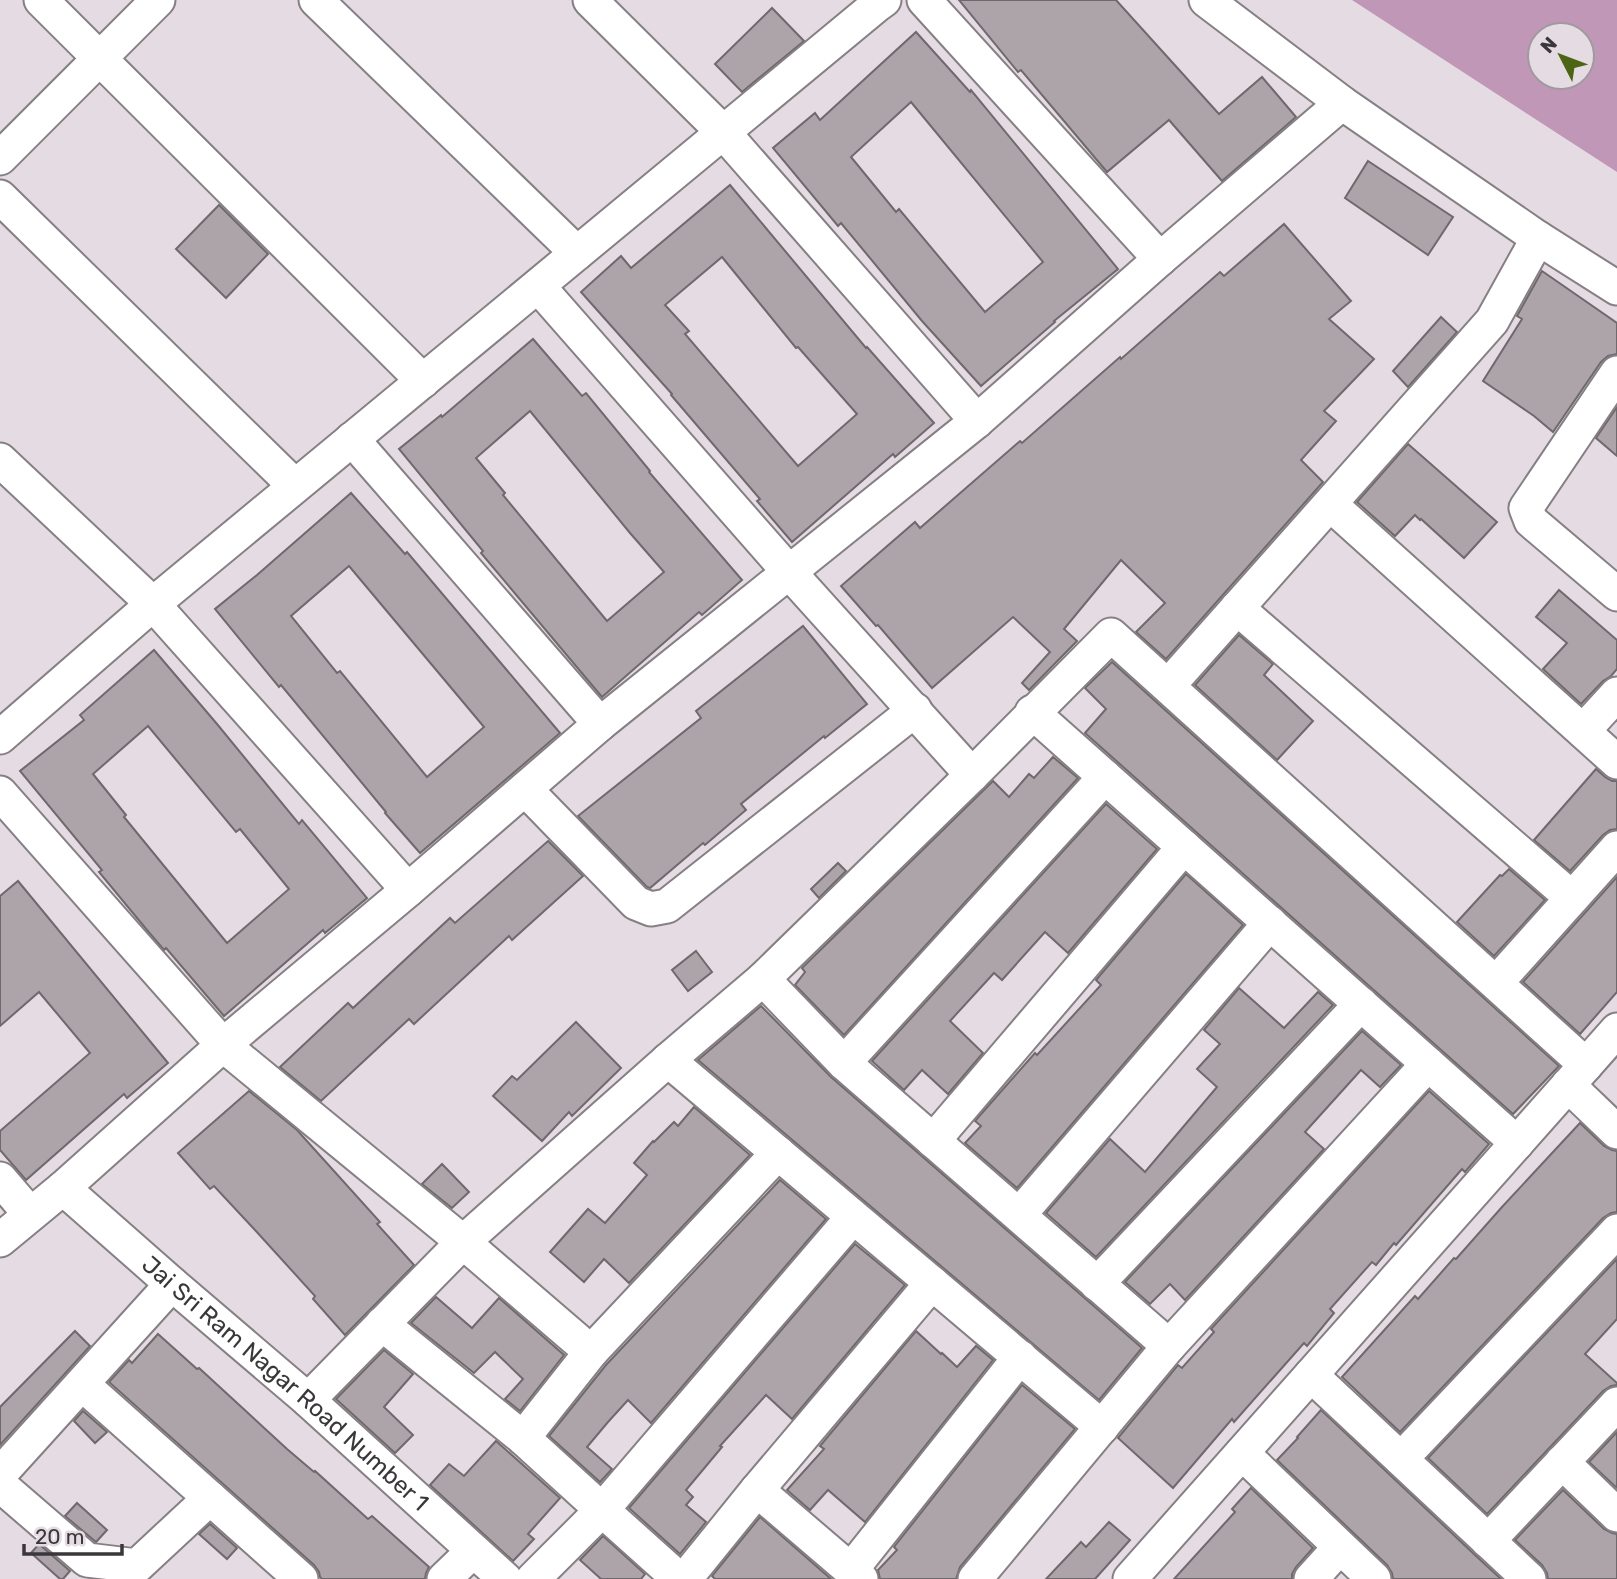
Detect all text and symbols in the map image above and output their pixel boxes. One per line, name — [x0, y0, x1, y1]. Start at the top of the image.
north arrow — [1526, 21, 1596, 91]
text: N — [1536, 32, 1562, 58]
street label: Jai Sri Ram Nagar Road Number 1 — [136, 1250, 434, 1517]
scale bar — [24, 1512, 122, 1556]
text: 20 m — [35, 1524, 84, 1549]

